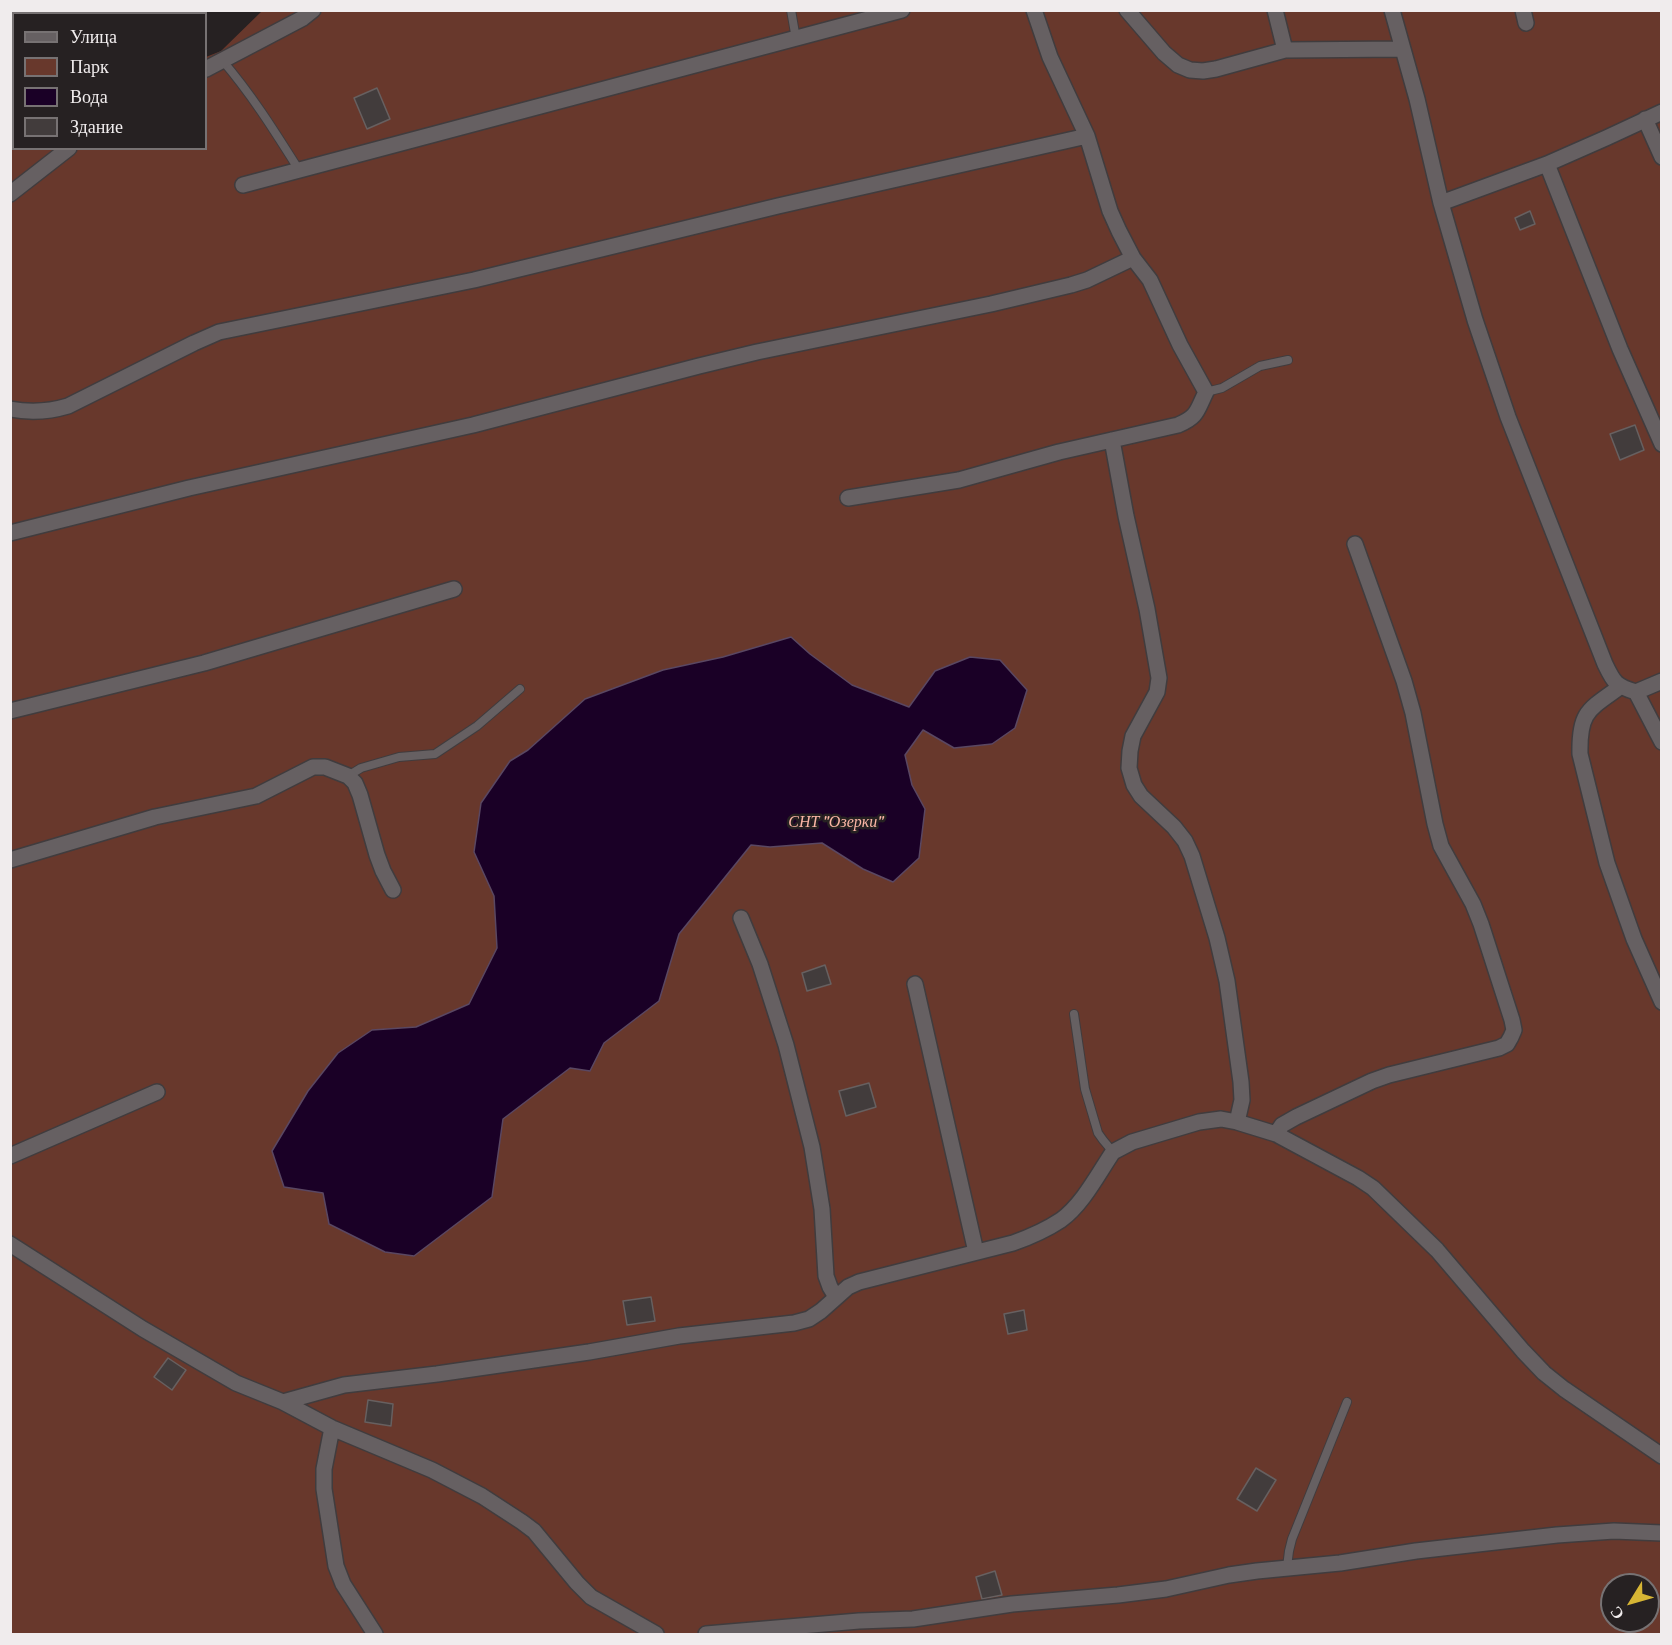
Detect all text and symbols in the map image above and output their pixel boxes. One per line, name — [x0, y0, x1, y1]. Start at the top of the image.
legend — [12, 12, 207, 150]
text: Улица — [70, 27, 117, 47]
text: Парк — [70, 57, 109, 77]
text: Вода — [70, 87, 108, 107]
text: Здание — [70, 117, 123, 137]
park label: СНТ "Озерки" — [788, 812, 884, 832]
north arrow — [1600, 1573, 1660, 1633]
text: С — [1607, 1603, 1627, 1623]

